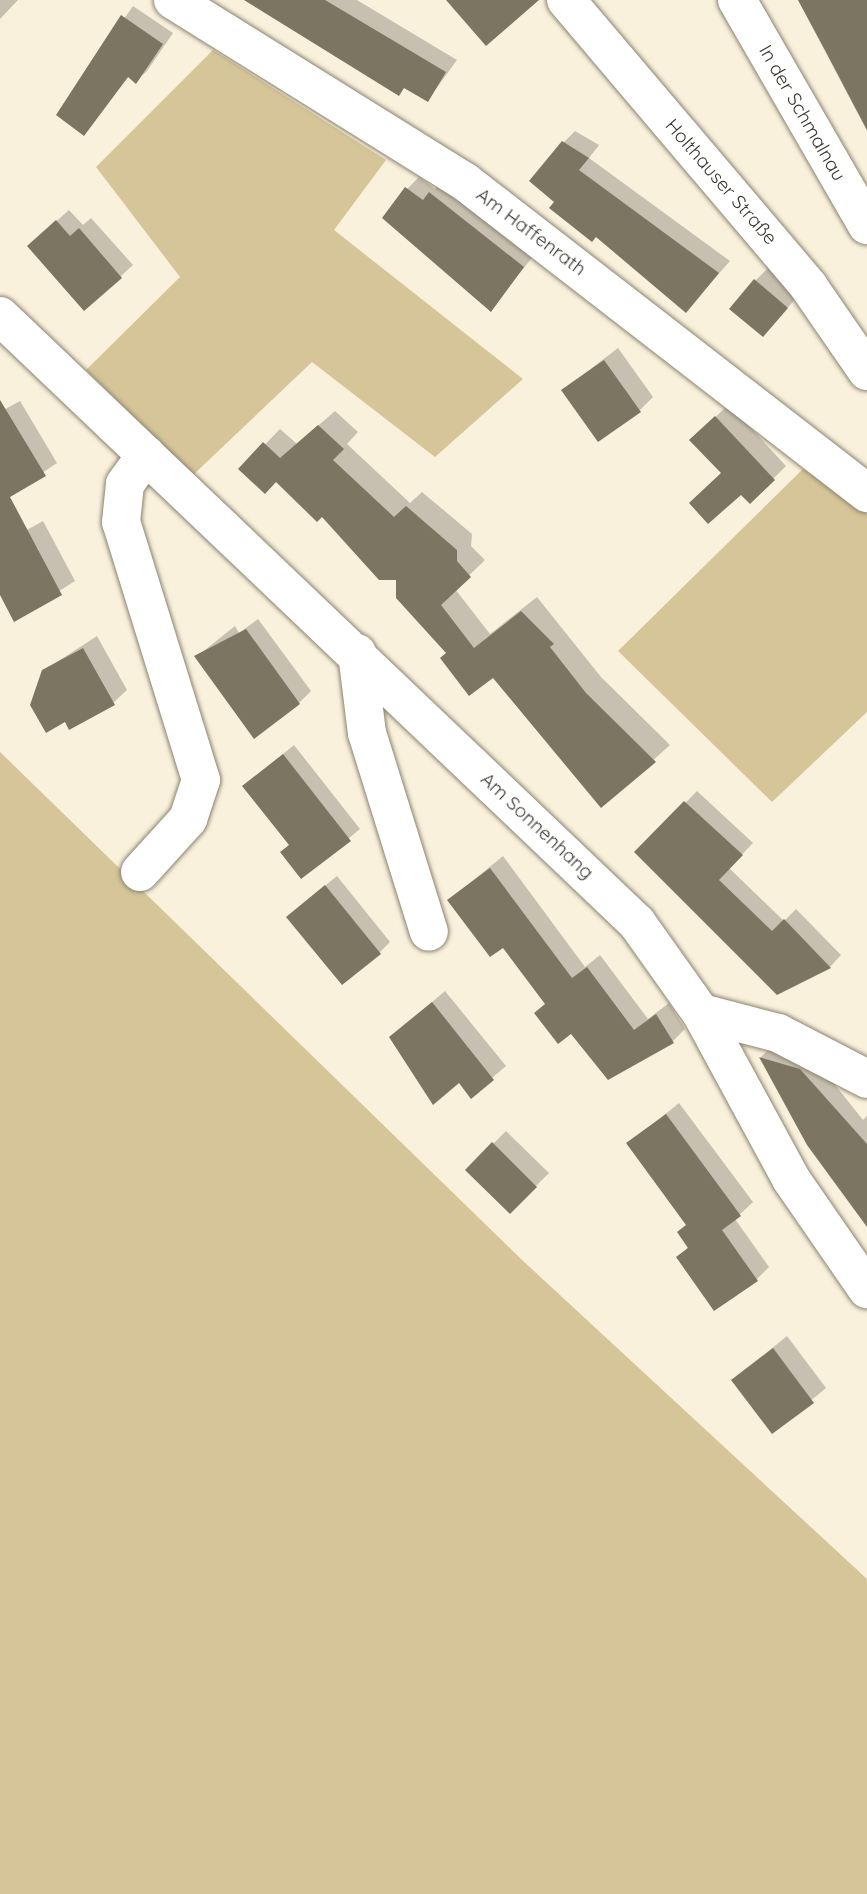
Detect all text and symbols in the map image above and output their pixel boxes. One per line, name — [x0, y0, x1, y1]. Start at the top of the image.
street label: In der Schmalnau — [754, 41, 850, 185]
street label: Holthauser Straße — [660, 115, 782, 249]
street label: Am Haffenrath — [472, 183, 590, 281]
street label: Am Sonnenhang — [476, 768, 598, 884]

